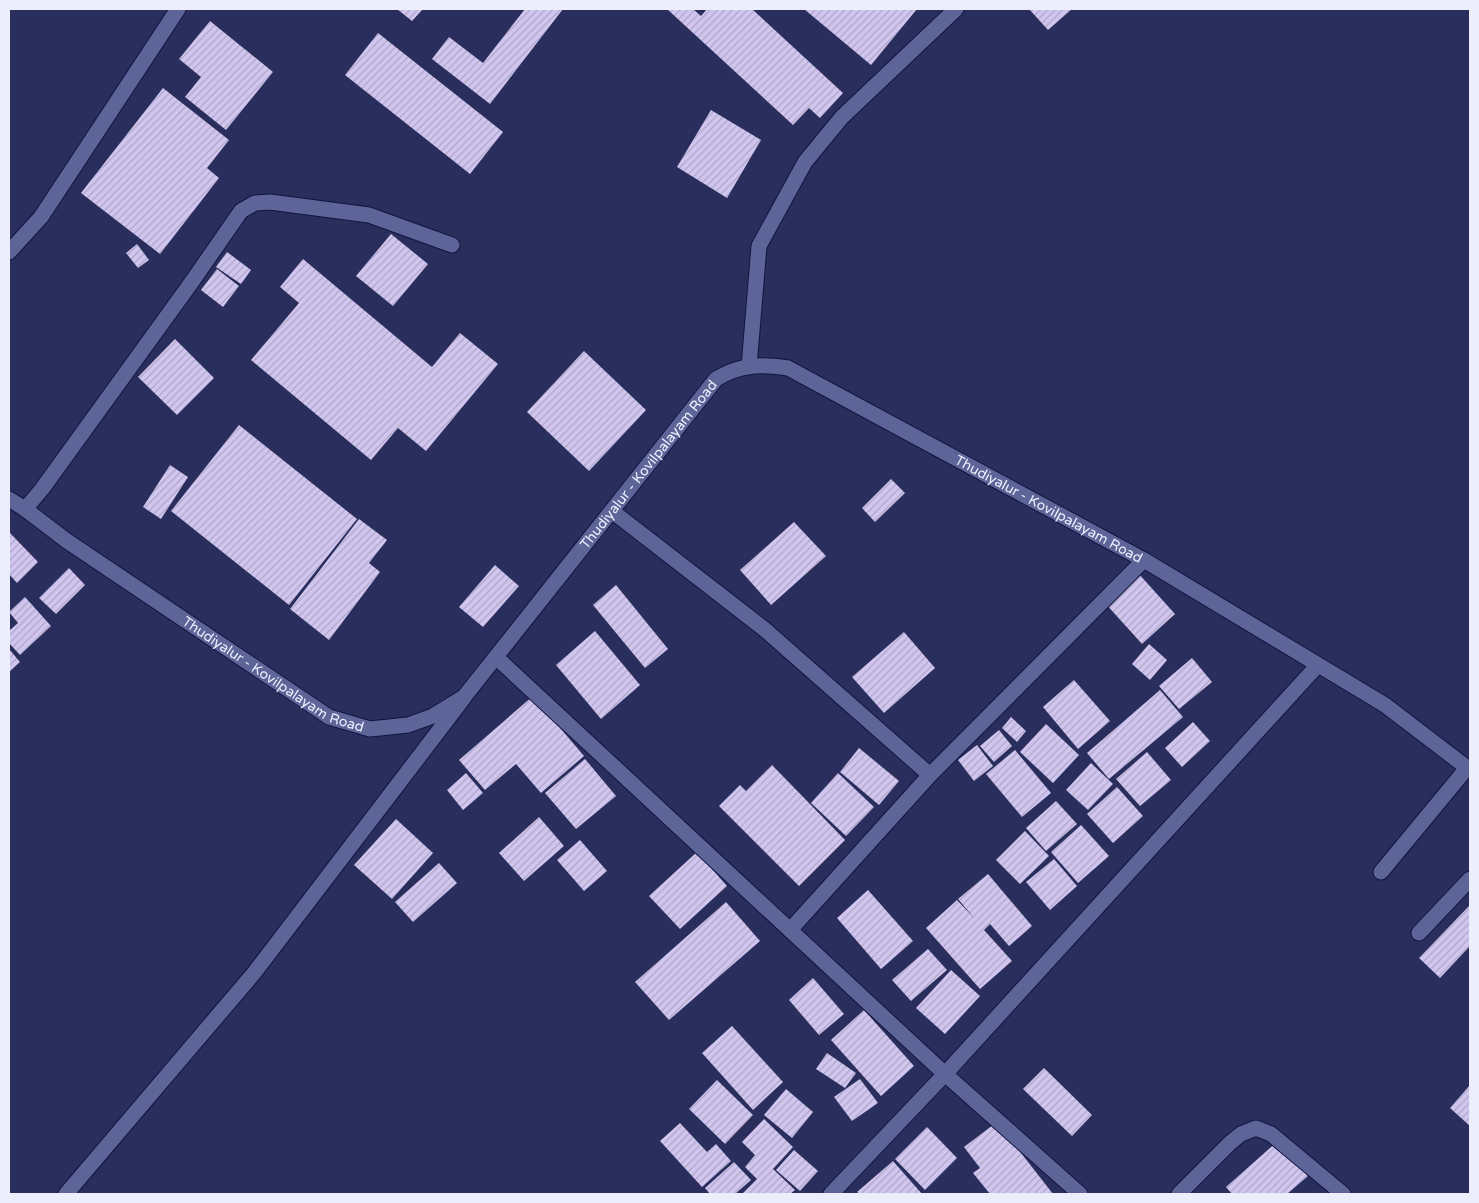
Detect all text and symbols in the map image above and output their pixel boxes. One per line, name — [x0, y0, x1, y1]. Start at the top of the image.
street label: Thudiyalur - Kovilpalayam Road — [577, 377, 721, 553]
street label: Thudiyalur - Kovilpalayam Road — [952, 452, 1145, 567]
street label: Thudiyalur - Kovilpalayam Road — [179, 613, 366, 736]

